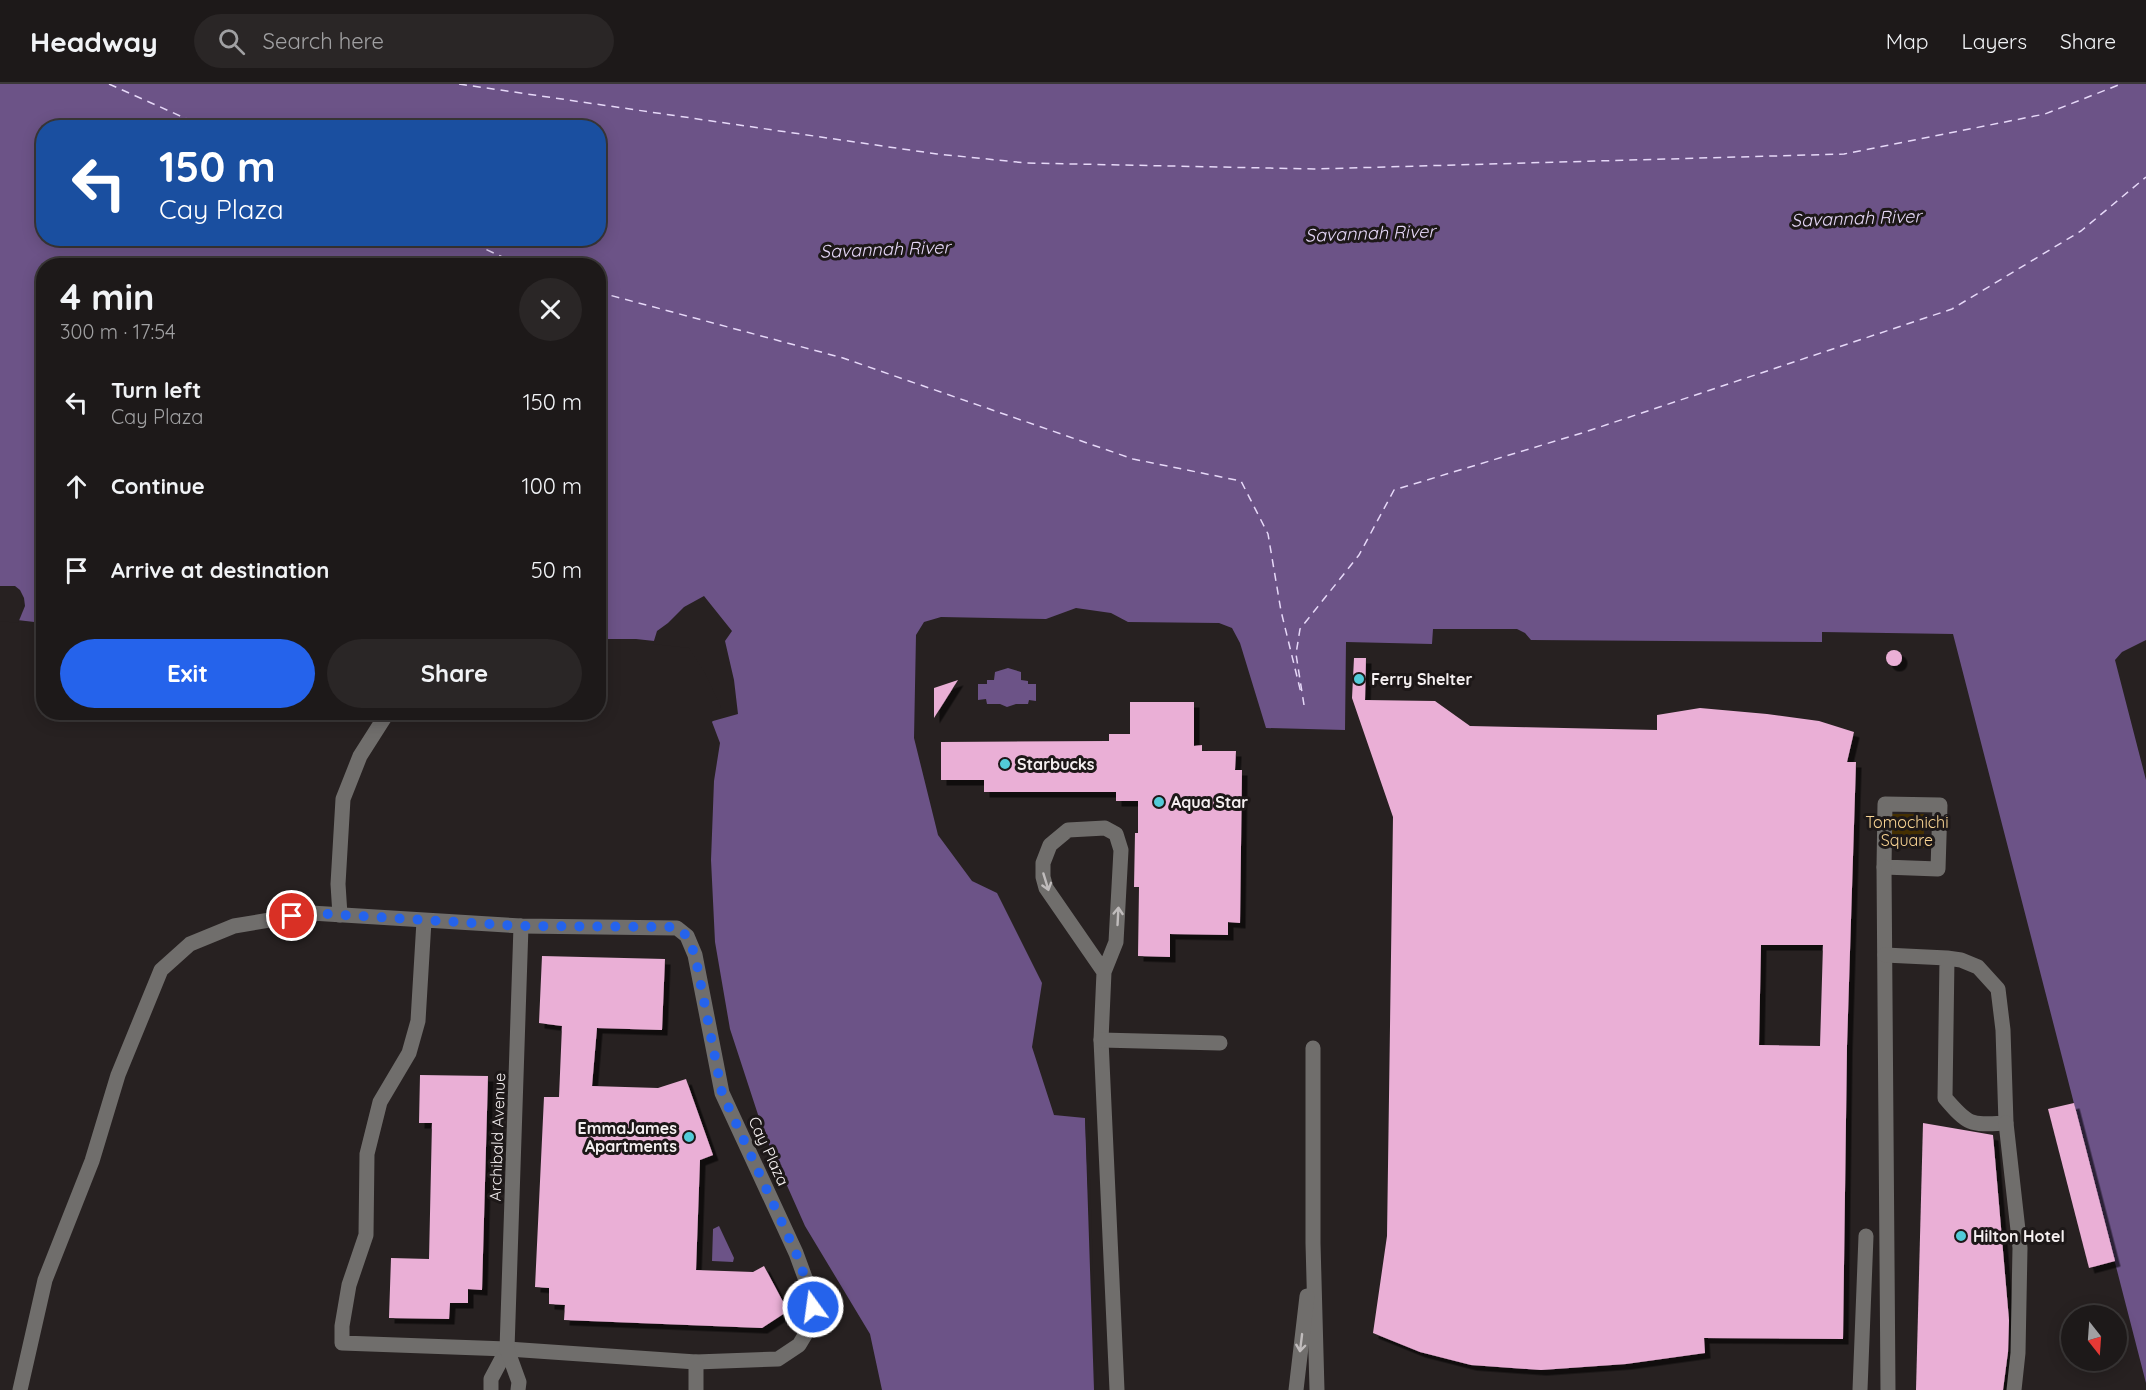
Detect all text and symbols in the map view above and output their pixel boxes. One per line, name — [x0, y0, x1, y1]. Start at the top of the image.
search box — [194, 14, 614, 68]
text: Headway — [30, 24, 158, 59]
icon: search — [215, 25, 248, 58]
text: Search here — [263, 27, 384, 55]
text: Map — [1886, 28, 1929, 54]
text: Layers — [1962, 28, 2027, 54]
text: Share — [2060, 28, 2116, 54]
text: 150 m — [159, 140, 276, 193]
icon: left — [60, 144, 138, 222]
text: Cay Plaza — [159, 192, 284, 226]
water label: Savannah River — [1790, 204, 1924, 232]
water label: Savannah River — [1304, 219, 1438, 247]
water label: Savannah River — [819, 235, 953, 263]
text: 4 min — [60, 274, 154, 319]
button: close — [519, 278, 582, 341]
text: 300 m · 17:54 — [60, 319, 176, 344]
text: Turn left — [111, 376, 201, 404]
icon: left — [60, 386, 93, 419]
text: 150 m — [523, 388, 582, 416]
text: Cay Plaza — [111, 404, 203, 429]
icon: ahead — [60, 470, 93, 503]
text: Continue — [111, 472, 205, 500]
text: 100 m — [522, 472, 582, 500]
icon: arrive — [60, 554, 93, 587]
text: Arrive at destination — [111, 556, 329, 584]
text: 50 m — [531, 556, 582, 584]
button: Exit — [60, 639, 315, 708]
button: Share — [327, 639, 582, 708]
place label: Ferry Shelter — [1371, 669, 1472, 689]
marker: Ferry Shelter — [1352, 672, 1366, 686]
place label: Starbucks — [1017, 754, 1095, 774]
marker: Starbucks — [998, 757, 1012, 771]
place label: Aqua Star — [1171, 792, 1248, 812]
marker: Aqua Star — [1152, 795, 1166, 809]
park label: Tomochichi Square — [1865, 812, 1949, 850]
one-way arrow — [1041, 872, 1052, 891]
pin — [266, 890, 317, 941]
icon: arrive — [275, 899, 308, 932]
one-way arrow — [1112, 907, 1123, 927]
street label: Archibald Avenue — [485, 1072, 509, 1202]
street label: Cay Plaza — [744, 1113, 794, 1189]
place label: EmmaJames Apartments — [578, 1118, 677, 1156]
marker: EmmaJames Apartments — [682, 1130, 696, 1144]
place label: Hilton Hotel — [1973, 1226, 2065, 1246]
marker: Hilton Hotel — [1954, 1229, 1968, 1243]
position arrow — [781, 1275, 845, 1339]
north arrow — [2061, 1305, 2127, 1371]
map controls — [2061, 1305, 2127, 1371]
one-way arrow — [1295, 1332, 1306, 1352]

